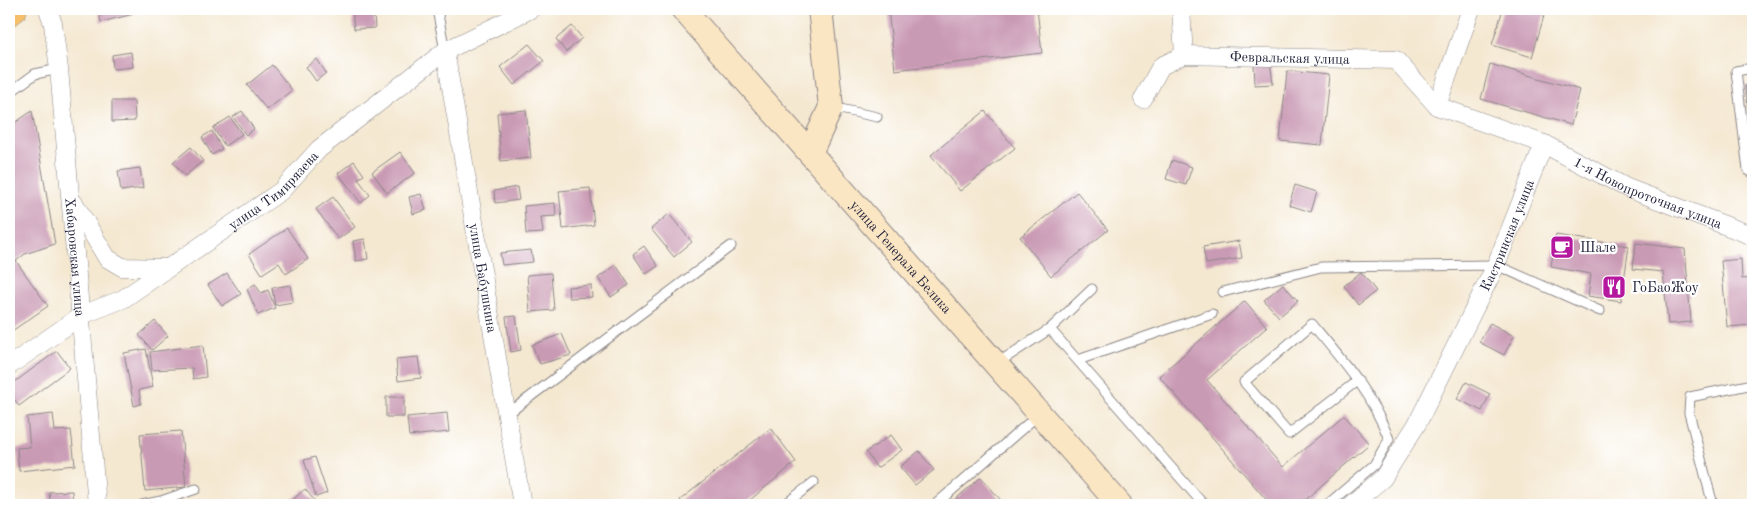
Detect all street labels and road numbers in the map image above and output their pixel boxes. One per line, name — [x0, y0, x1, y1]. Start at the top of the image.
street label: Февральская улица — [1230, 50, 1350, 67]
street label: улица Тимирязева — [226, 149, 321, 233]
street label: 1-я Новопроточная улица — [1571, 155, 1724, 232]
street label: Кастринская улица — [1478, 178, 1537, 294]
street label: Хабаровская улица — [62, 197, 87, 317]
street label: улица Генерала Белика — [847, 198, 954, 317]
street label: улица Бабушкина — [466, 222, 499, 334]

